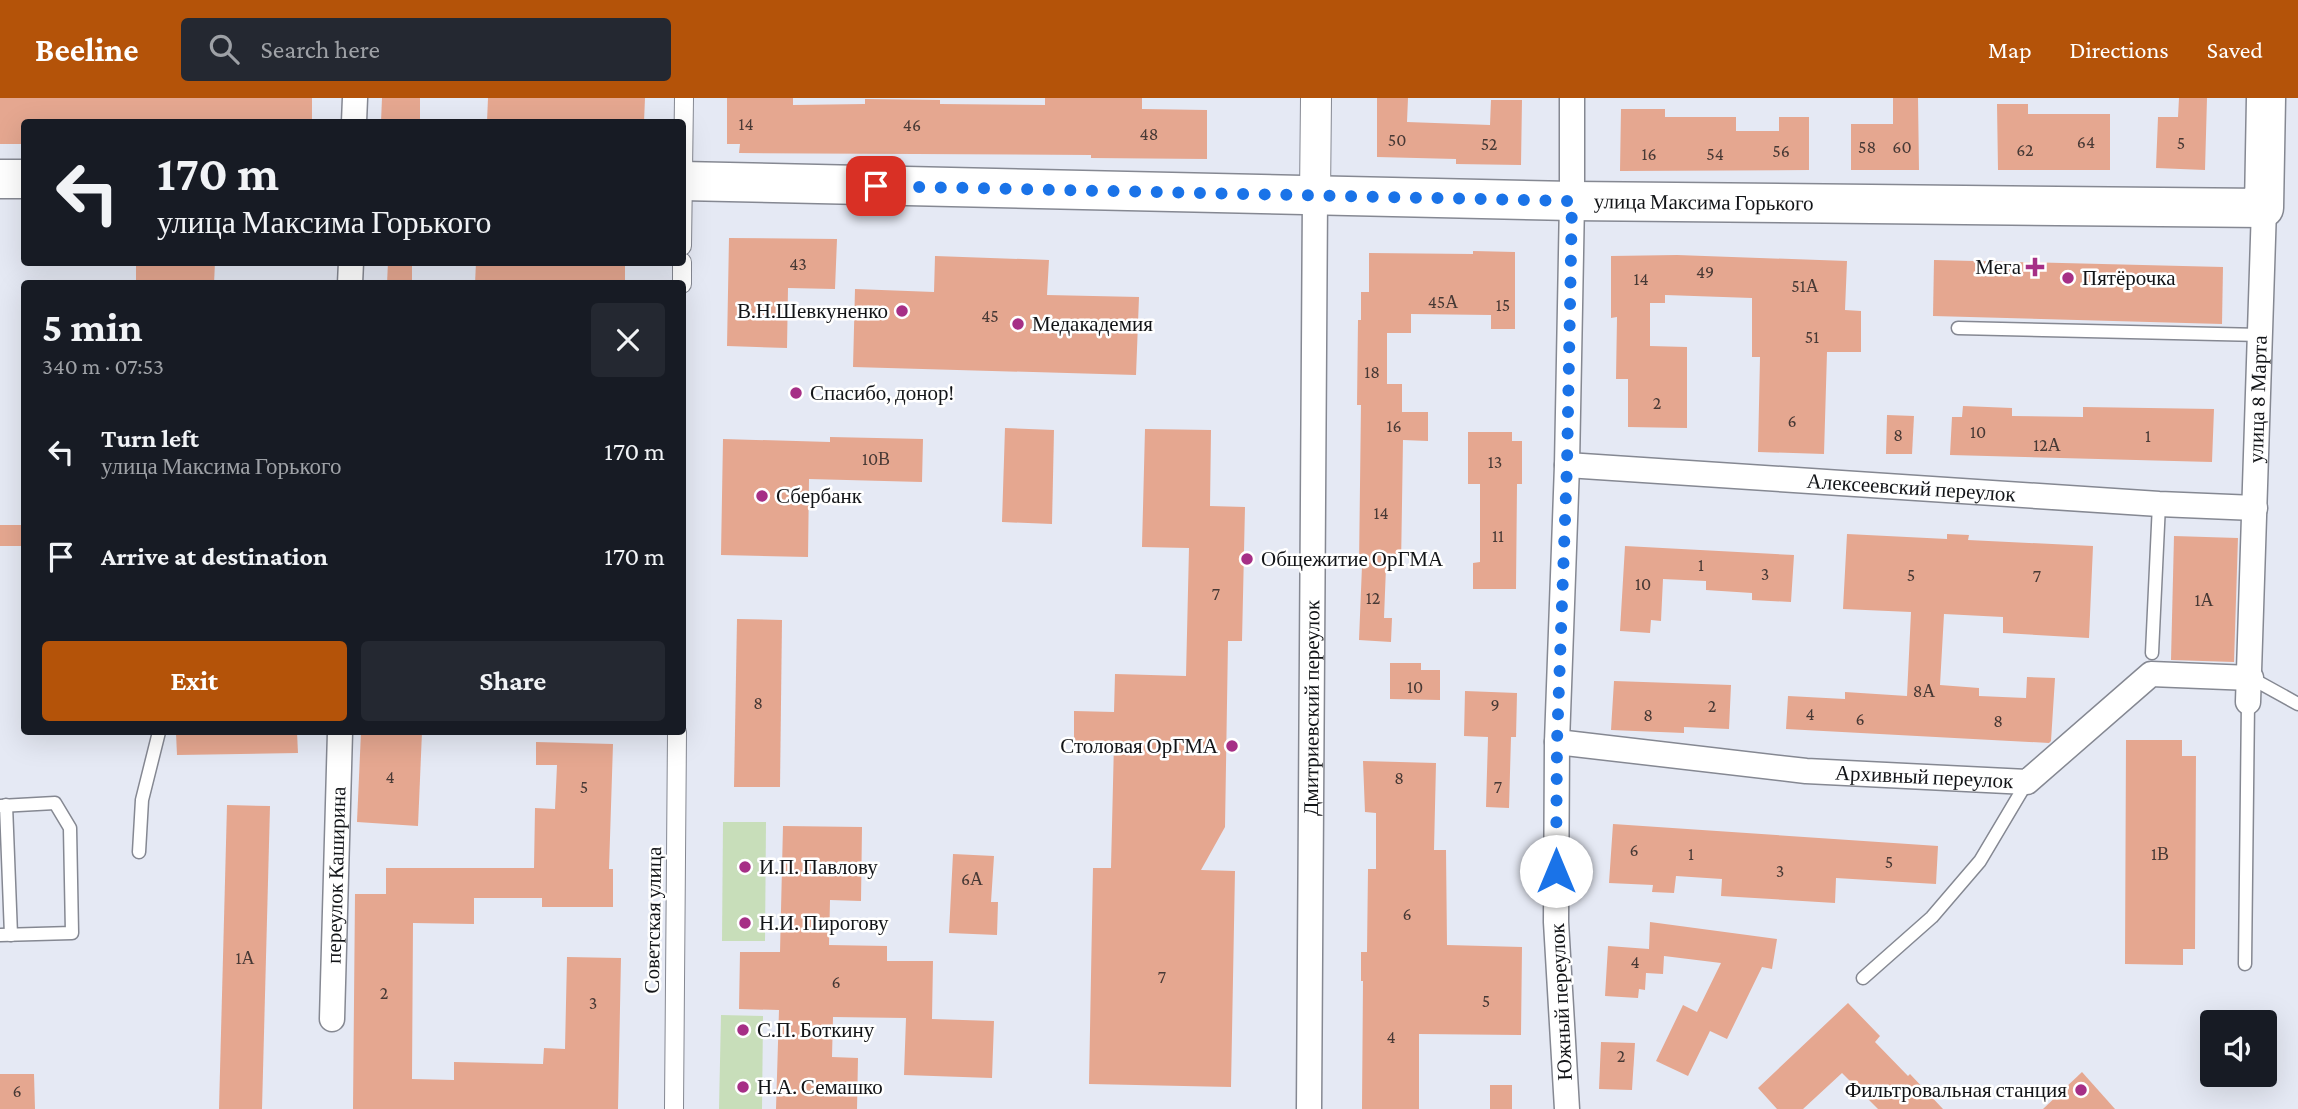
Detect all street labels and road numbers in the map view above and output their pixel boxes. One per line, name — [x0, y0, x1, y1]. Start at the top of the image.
street label: улица Максима Горького — [1594, 189, 1814, 215]
street label: улица 8 Марта — [2244, 334, 2272, 464]
street label: Алексеевский переулок — [1806, 469, 2017, 507]
street label: Дмитриевский переулок — [1299, 599, 1324, 816]
street label: Архивный переулок — [1834, 760, 2015, 793]
street label: переулок Каширина — [322, 785, 350, 964]
street label: Советская улица — [640, 846, 666, 994]
street label: Южный переулок — [1545, 922, 1577, 1081]

